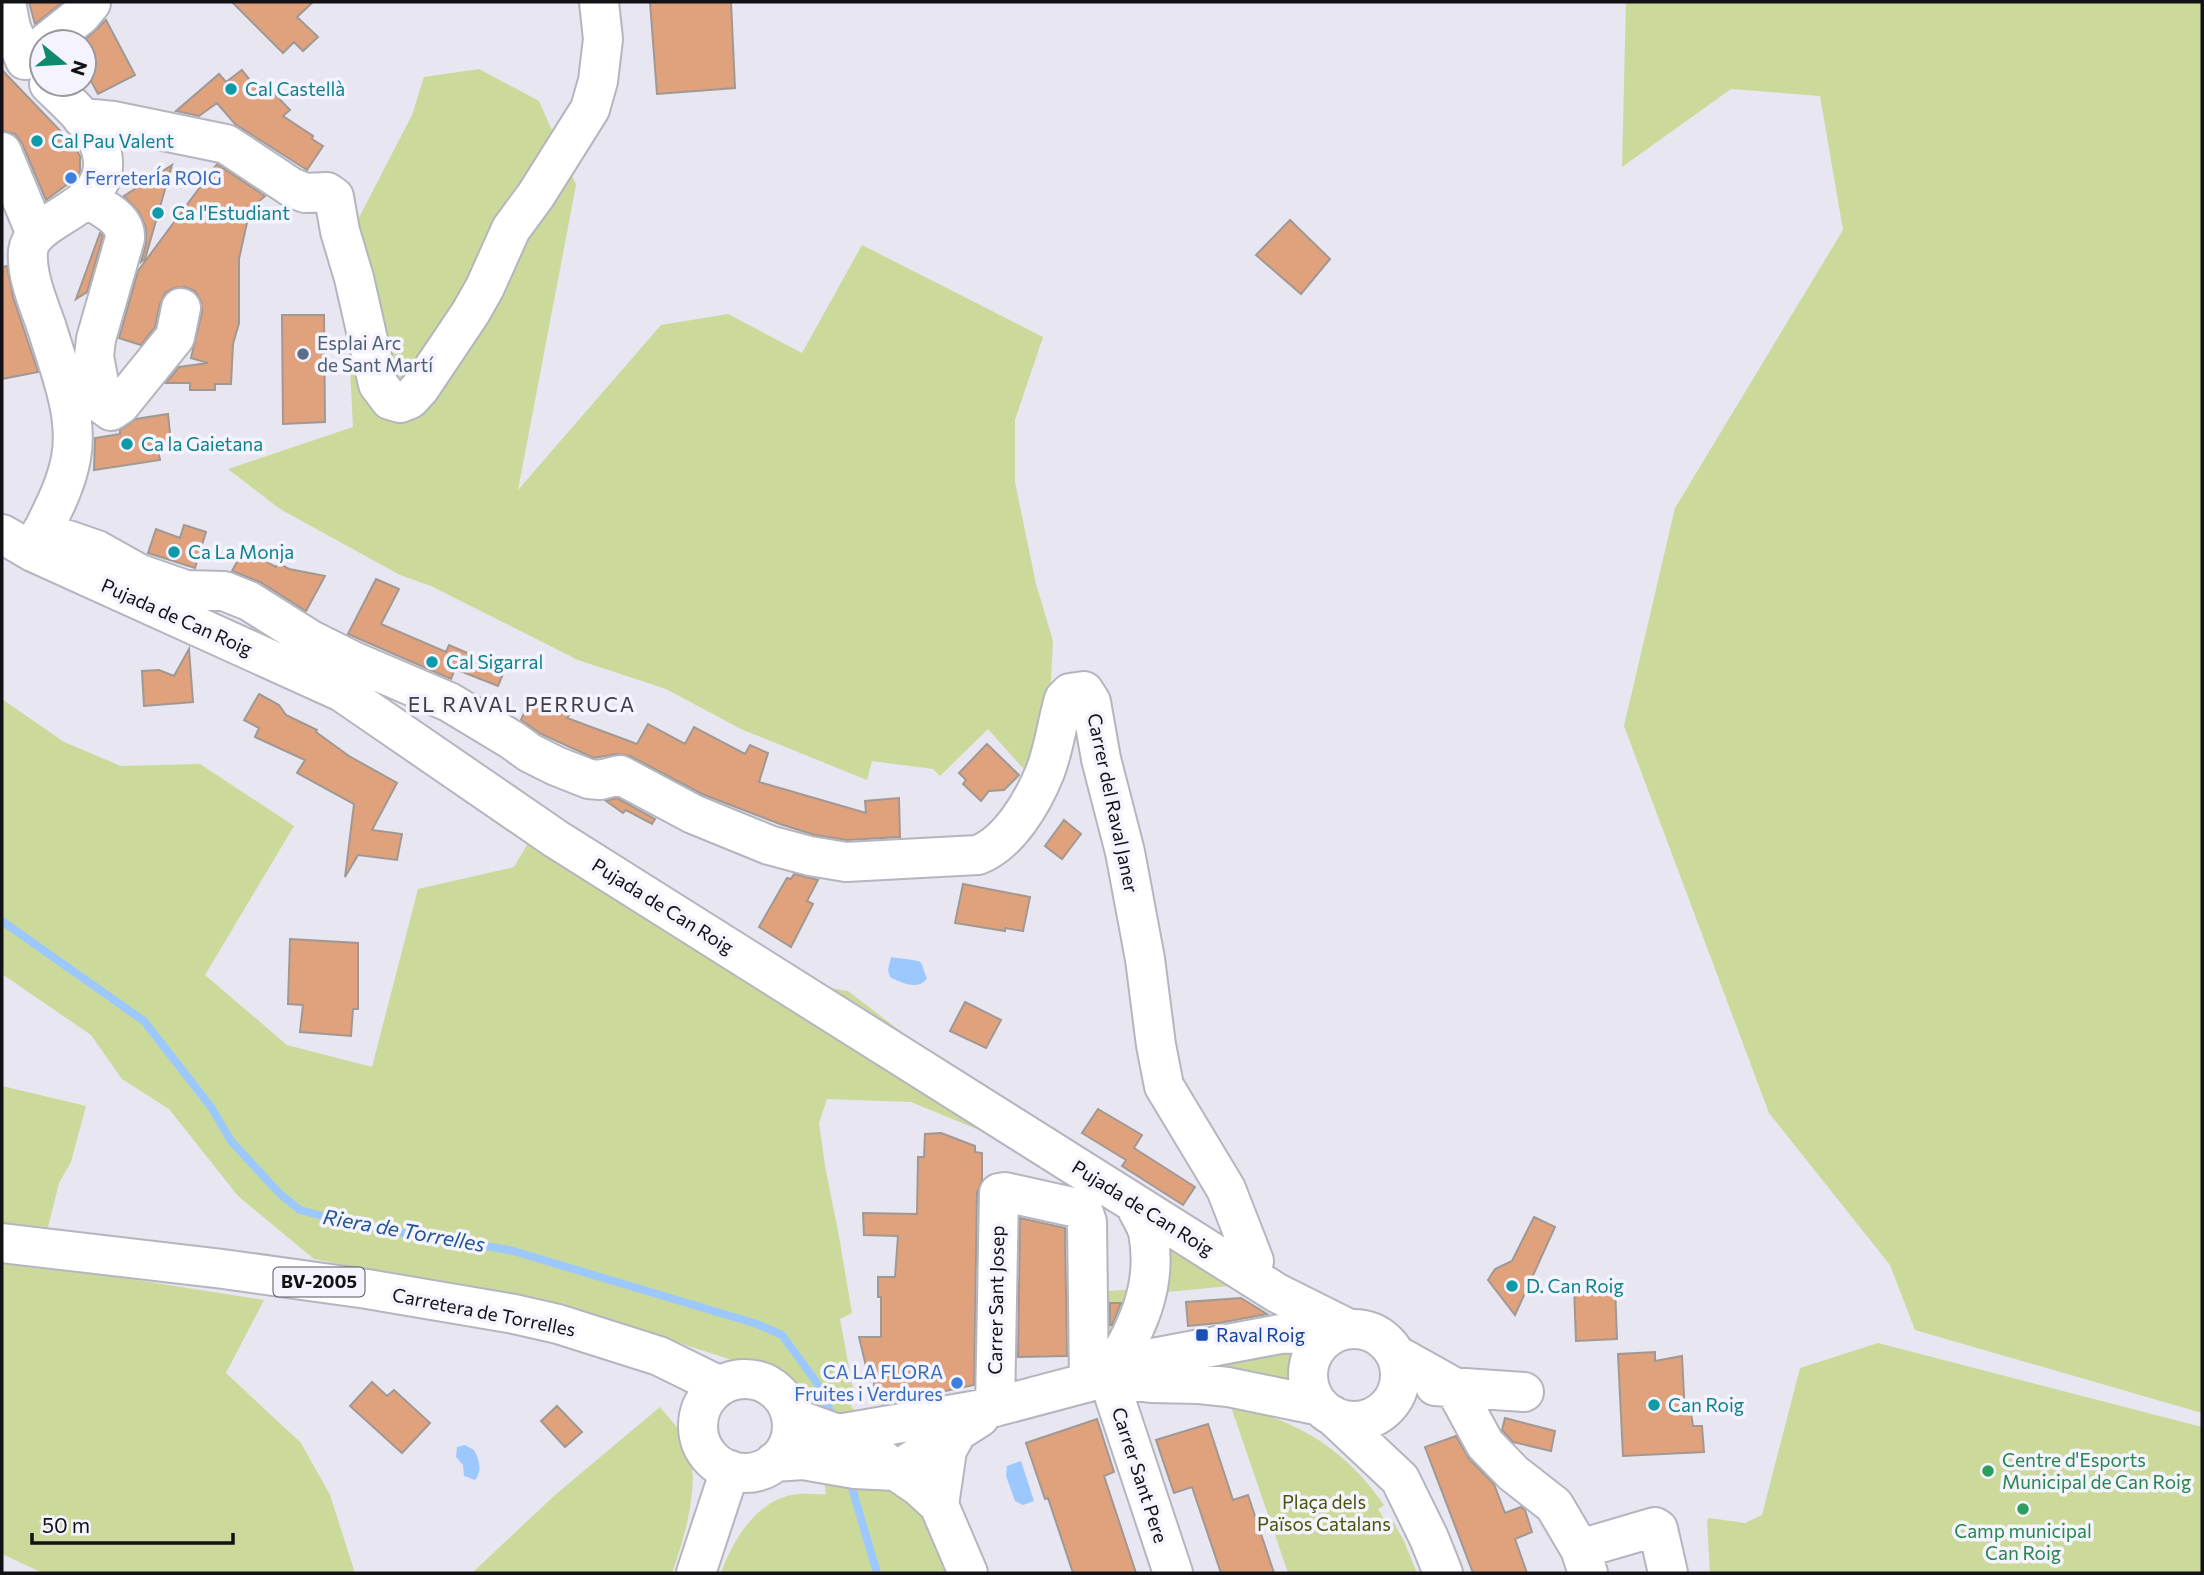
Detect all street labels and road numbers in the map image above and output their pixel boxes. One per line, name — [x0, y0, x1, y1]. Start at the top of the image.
street label: Pujada de Can Roig — [98, 573, 256, 660]
street label: Carrer del Raval Janer — [1083, 711, 1144, 895]
street label: Pujada de Can Roig — [588, 853, 738, 958]
street label: Pujada de Can Roig — [1068, 1155, 1218, 1260]
street label: Carrer Sant Josep — [983, 1225, 1008, 1375]
road number: BV-2005 — [274, 1268, 364, 1296]
street label: Carretera de Torrelles — [390, 1282, 578, 1341]
street label: Carrer Sant Pere — [1108, 1404, 1173, 1546]

